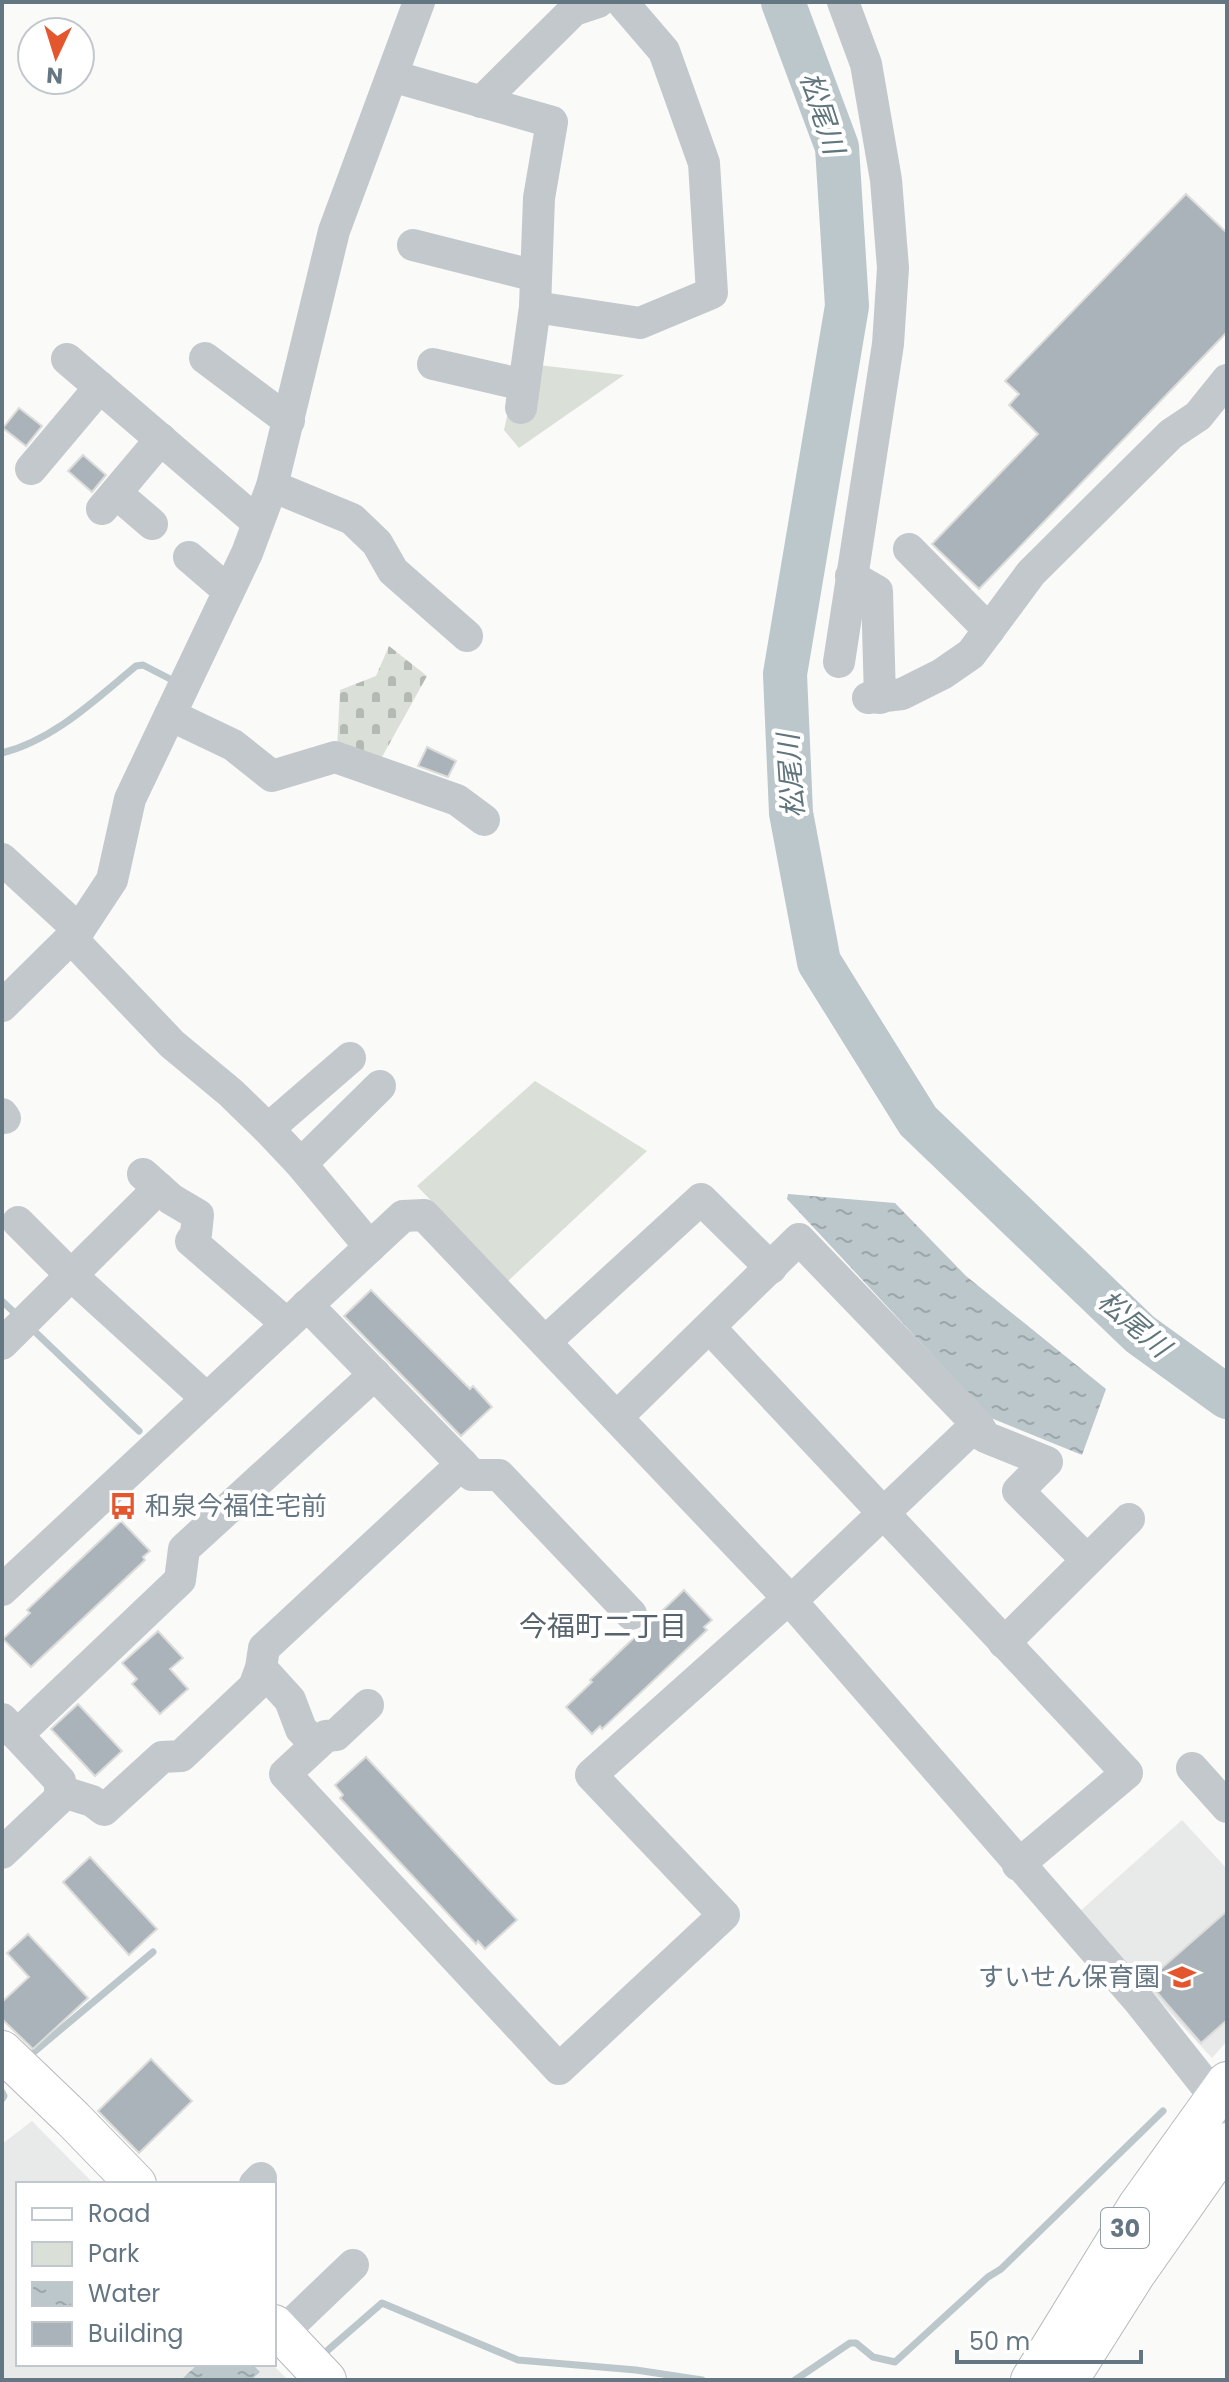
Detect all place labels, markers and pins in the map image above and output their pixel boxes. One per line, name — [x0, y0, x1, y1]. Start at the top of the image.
place label: 和泉今福住宅前 — [145, 1488, 327, 1524]
bus stop icon: 和泉今福住宅前 — [108, 1491, 138, 1521]
place label: すいせん保育園 — [978, 1959, 1160, 1995]
school or university icon: すいせん保育園 — [1167, 1962, 1197, 1992]

